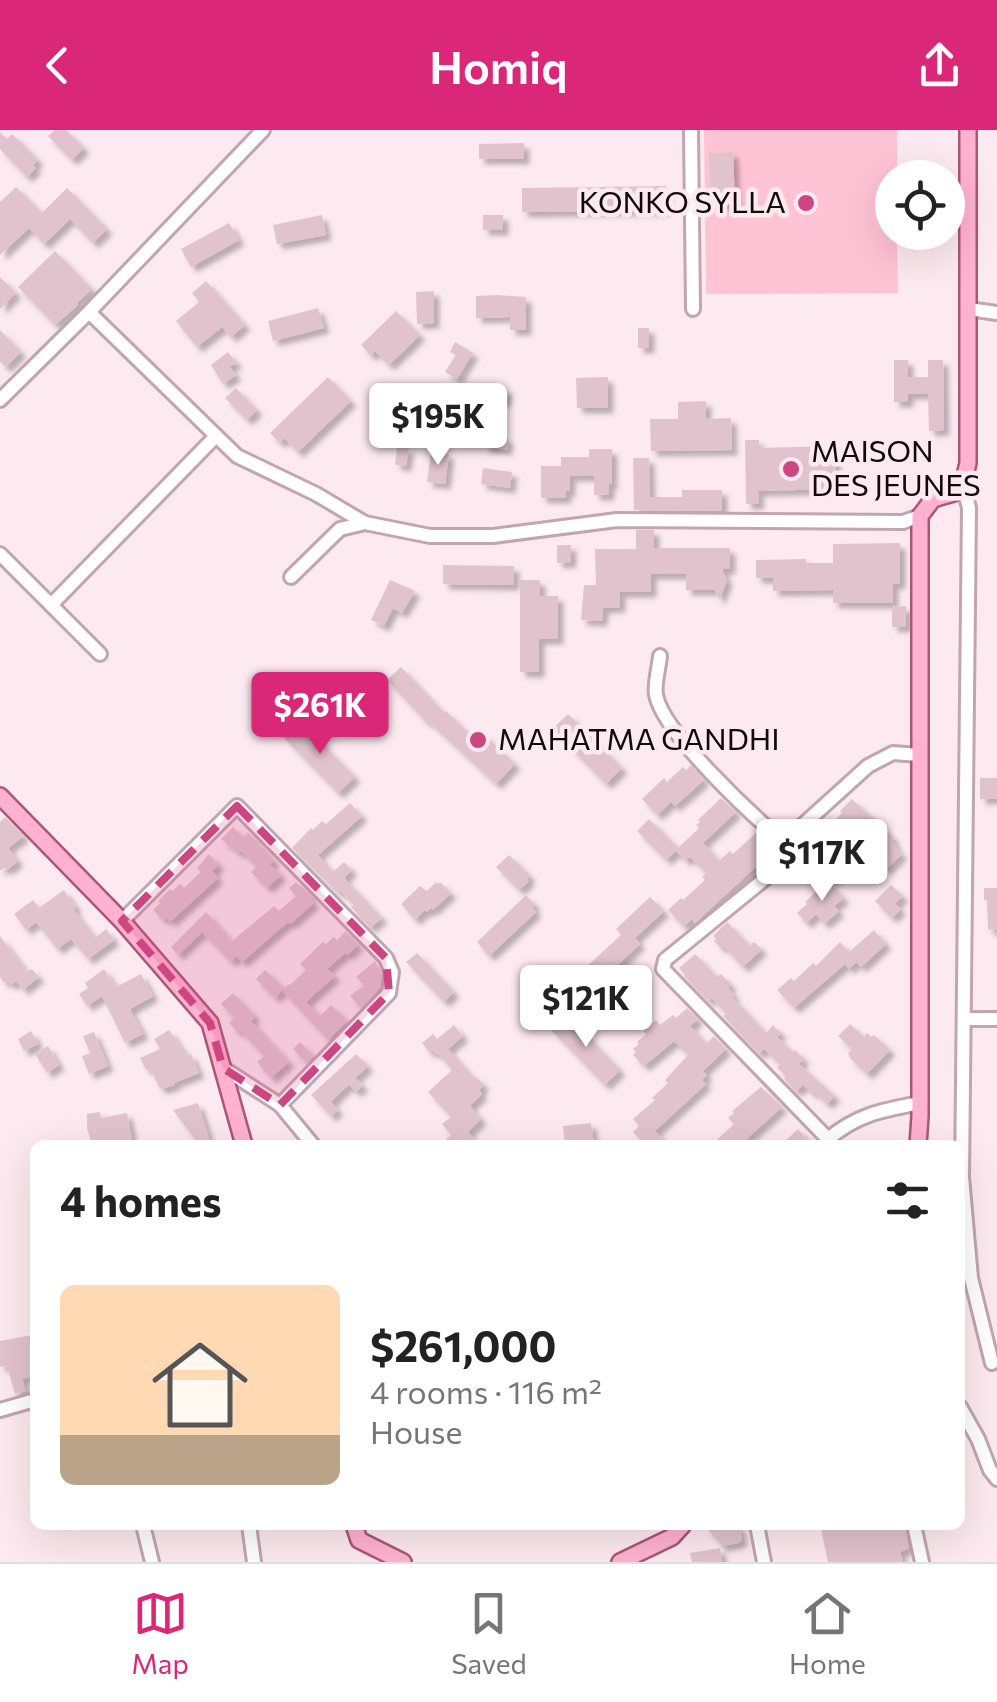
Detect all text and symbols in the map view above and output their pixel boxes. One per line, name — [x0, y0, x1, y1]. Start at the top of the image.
icon: back — [30, 38, 85, 93]
text: Homiq — [429, 38, 568, 93]
icon: share — [912, 38, 967, 93]
map controls — [875, 160, 965, 250]
button: locate — [875, 160, 965, 250]
place label: KONKO SYLLA — [579, 182, 786, 219]
marker: KONKO SYLLA — [795, 192, 817, 214]
pin: $195K — [368, 383, 508, 468]
text: $195K — [391, 395, 485, 435]
place label: MAISON DES JEUNES — [811, 431, 981, 502]
marker: MAISON DES JEUNES — [780, 458, 802, 480]
pin: $261K — [250, 672, 390, 757]
text: $261K — [274, 684, 366, 724]
place label: MAHATMA GANDHI — [498, 719, 780, 756]
marker: MAHATMA GANDHI — [467, 729, 489, 751]
pin: $117K — [752, 819, 892, 904]
text: $117K — [778, 831, 866, 871]
pin: $121K — [516, 965, 656, 1050]
text: $121K — [542, 977, 630, 1017]
icon: filters — [880, 1173, 935, 1228]
text: 4 homes — [60, 1174, 222, 1226]
text: $261,000 — [370, 1319, 556, 1371]
icon: home — [140, 1325, 260, 1445]
text: 4 rooms · 116 m² — [370, 1371, 602, 1411]
text: House — [370, 1411, 462, 1451]
tab: Map — [131, 1586, 189, 1680]
tab: Saved — [451, 1586, 527, 1680]
tab: Home — [789, 1586, 866, 1680]

